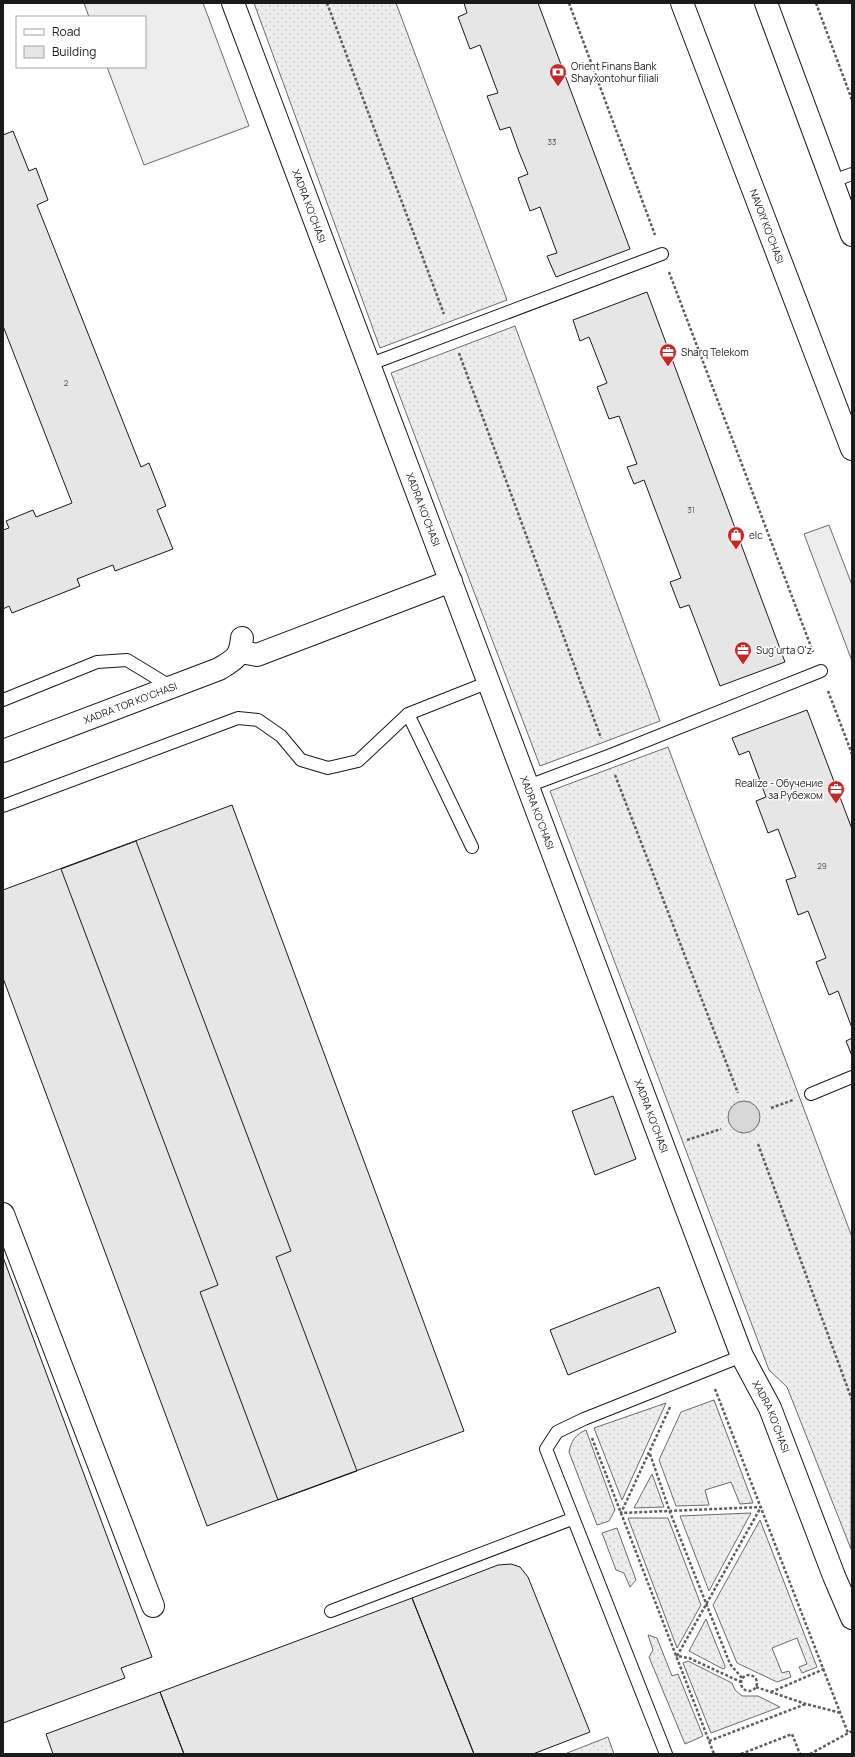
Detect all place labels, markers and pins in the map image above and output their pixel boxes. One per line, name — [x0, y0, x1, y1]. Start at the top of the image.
place label: Orient Finans Bank Shayxontohur filiali — [571, 59, 659, 85]
bank icon: Orient Finans Bank Shayxontohur filiali — [548, 62, 568, 87]
office icon: Sharq Telekom — [658, 342, 678, 367]
place label: Sharq Telekom — [681, 345, 749, 359]
shop icon: elc — [726, 525, 746, 550]
place label: elc — [749, 528, 763, 542]
office icon: Sug'urta O'z — [733, 640, 753, 665]
place label: Sug'urta O'z — [756, 643, 812, 657]
place label: Realize - Обучение за Рубежом — [735, 776, 823, 802]
office icon: Realize - Обучение за Рубежом — [826, 779, 846, 804]

